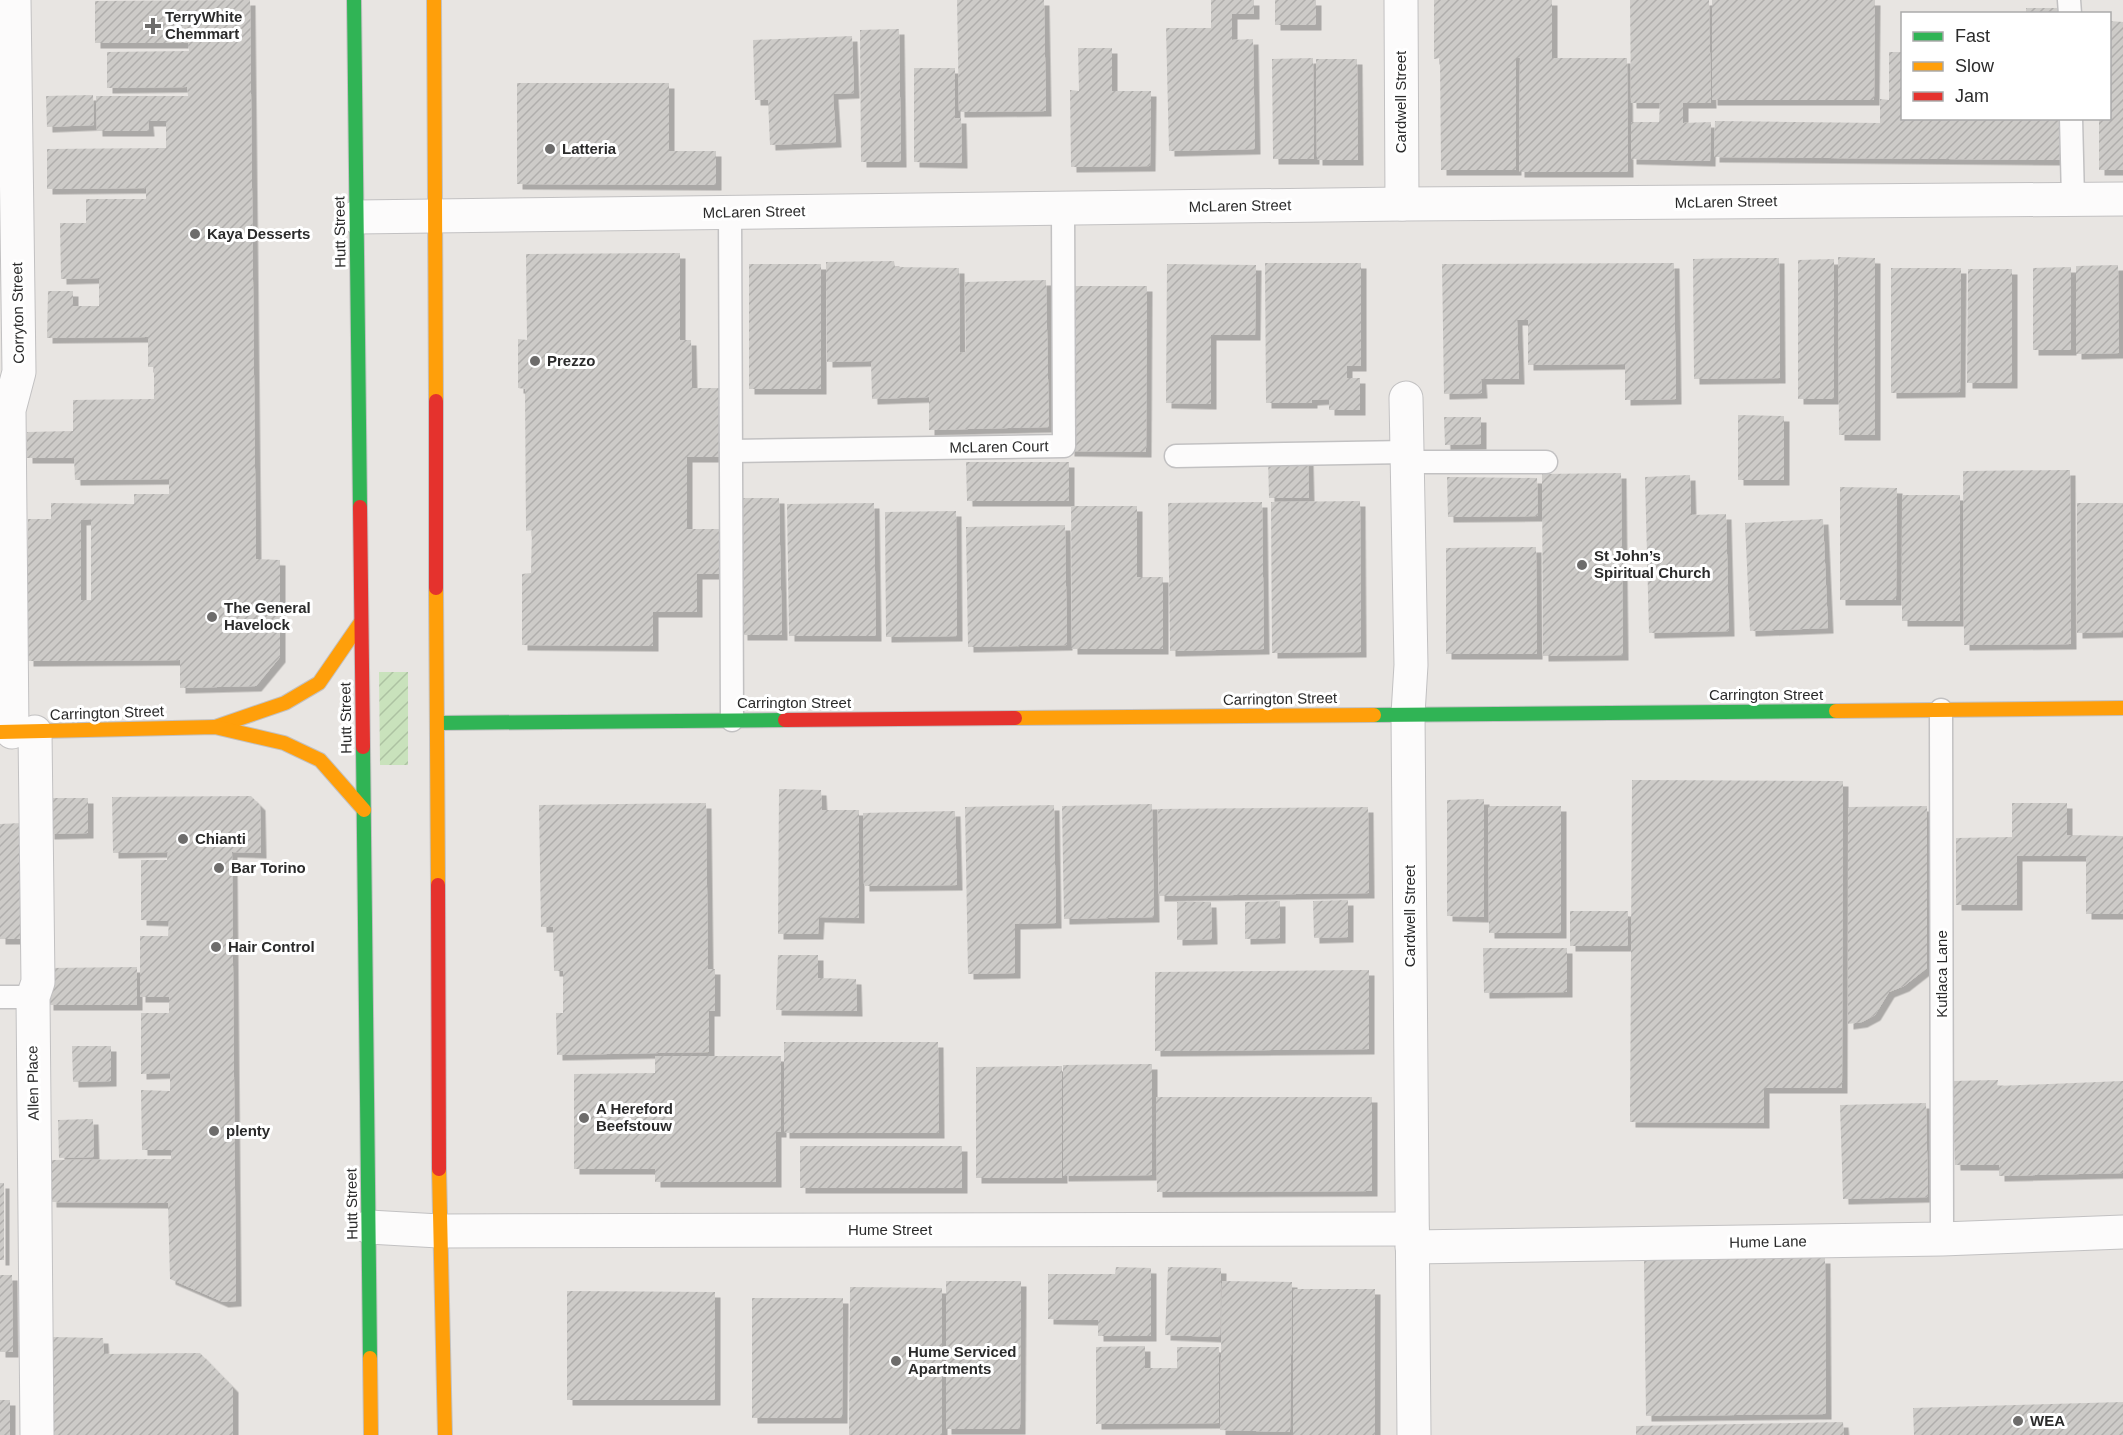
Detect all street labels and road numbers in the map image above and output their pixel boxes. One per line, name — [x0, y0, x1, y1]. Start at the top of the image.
street label: Cardwell Street — [1392, 50, 1409, 153]
street label: McLaren Street — [1675, 192, 1778, 211]
street label: Hutt Street — [330, 195, 349, 268]
street label: McLaren Street — [1189, 196, 1292, 215]
street label: McLaren Street — [703, 202, 806, 221]
street label: Corryton Street — [8, 261, 27, 364]
street label: McLaren Court — [949, 437, 1050, 456]
street label: Hutt Street — [336, 681, 355, 754]
street label: Carrington Street — [1709, 686, 1824, 703]
street label: Carrington Street — [1223, 689, 1338, 708]
street label: Carrington Street — [737, 694, 852, 711]
street label: Carrington Street — [50, 702, 165, 723]
street label: Cardwell Street — [1401, 864, 1418, 967]
street label: Kutlaca Lane — [1933, 930, 1950, 1018]
street label: Allen Place — [23, 1045, 42, 1121]
street label: Hutt Street — [342, 1167, 361, 1240]
street label: Hume Street — [848, 1221, 933, 1238]
street label: Hume Lane — [1729, 1232, 1807, 1251]

